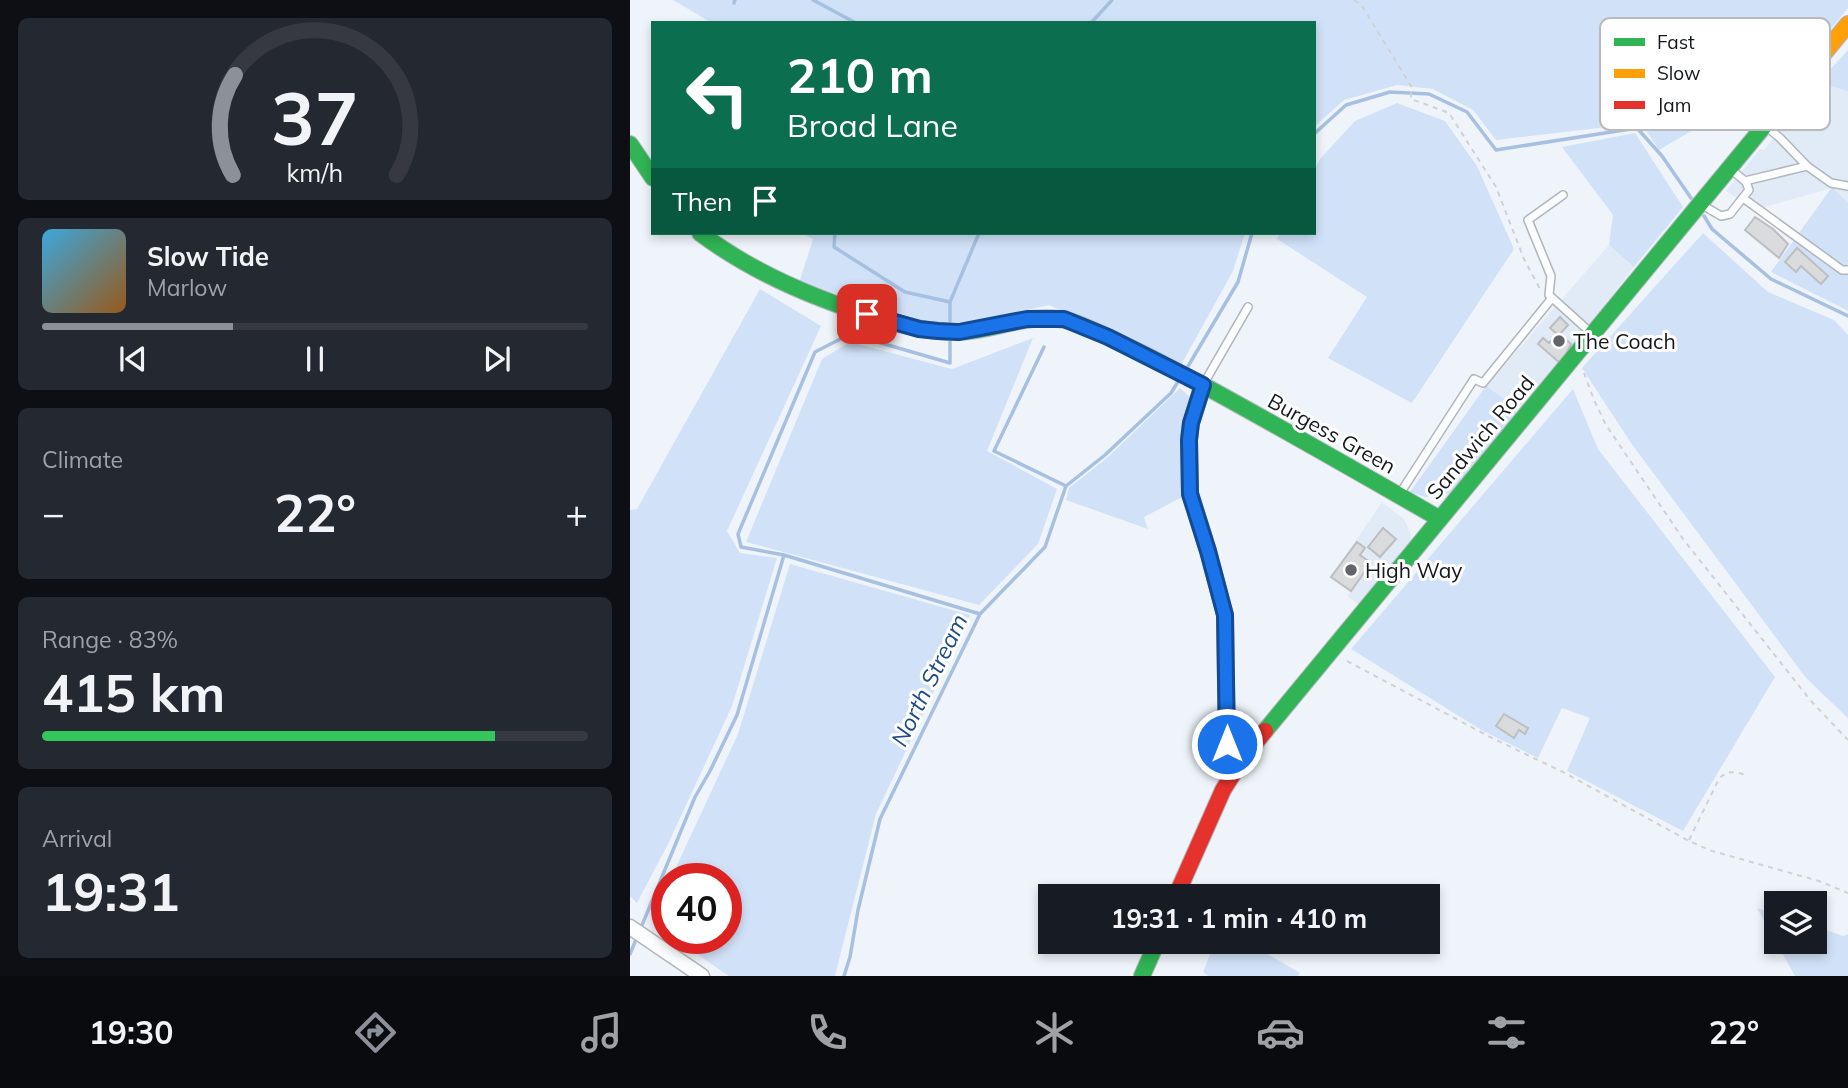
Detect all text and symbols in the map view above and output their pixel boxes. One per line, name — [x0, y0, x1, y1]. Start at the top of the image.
legend — [1600, 18, 1830, 130]
text: Fast — [1657, 30, 1695, 54]
text: 210 m — [787, 44, 933, 105]
icon: left — [672, 49, 763, 140]
text: Slow — [1657, 61, 1701, 85]
text: 37 — [271, 72, 359, 163]
text: Jam — [1657, 93, 1691, 117]
text: Broad Lane — [787, 105, 958, 145]
text: km/h — [287, 157, 343, 188]
icon: arrive — [746, 182, 784, 220]
text: Then — [672, 185, 732, 218]
text: Slow Tide — [147, 240, 269, 273]
text: Marlow — [147, 273, 227, 302]
pin — [837, 284, 897, 344]
icon: arrive — [848, 295, 886, 333]
place label: The Coach — [1573, 328, 1676, 354]
marker: The Coach — [1551, 333, 1567, 349]
icon: previous — [114, 340, 152, 378]
icon: pause — [296, 340, 334, 378]
icon: next — [478, 340, 516, 378]
street label: Sandwich Road — [1421, 370, 1539, 504]
street label: Burgess Green — [1263, 387, 1401, 479]
text: Climate — [42, 445, 123, 474]
text: 22° — [274, 480, 356, 545]
text: − — [42, 489, 65, 537]
text: + — [565, 489, 588, 537]
place label: High Way — [1365, 557, 1462, 583]
marker: High Way — [1343, 562, 1359, 578]
water label: North Stream — [884, 609, 974, 751]
text: Range · 83% — [42, 625, 178, 654]
text: 415 km — [42, 660, 225, 725]
position arrow — [1190, 707, 1264, 781]
text: Arrival — [42, 824, 112, 853]
text: 19:31 — [42, 859, 180, 924]
speed limit sign: 40 — [651, 863, 742, 954]
map controls — [1764, 891, 1827, 954]
button: layers — [1764, 891, 1827, 954]
text: 19:31 · 1 min · 410 m — [1111, 902, 1367, 935]
icon: directions — [351, 1008, 400, 1057]
icon: music — [577, 1008, 626, 1057]
icon: phone — [803, 1008, 852, 1057]
icon: climate — [1030, 1008, 1079, 1057]
icon: car — [1256, 1008, 1305, 1057]
icon: filters — [1482, 1008, 1531, 1057]
text: 19:30 — [89, 1012, 173, 1052]
text: 22° — [1709, 1012, 1759, 1052]

